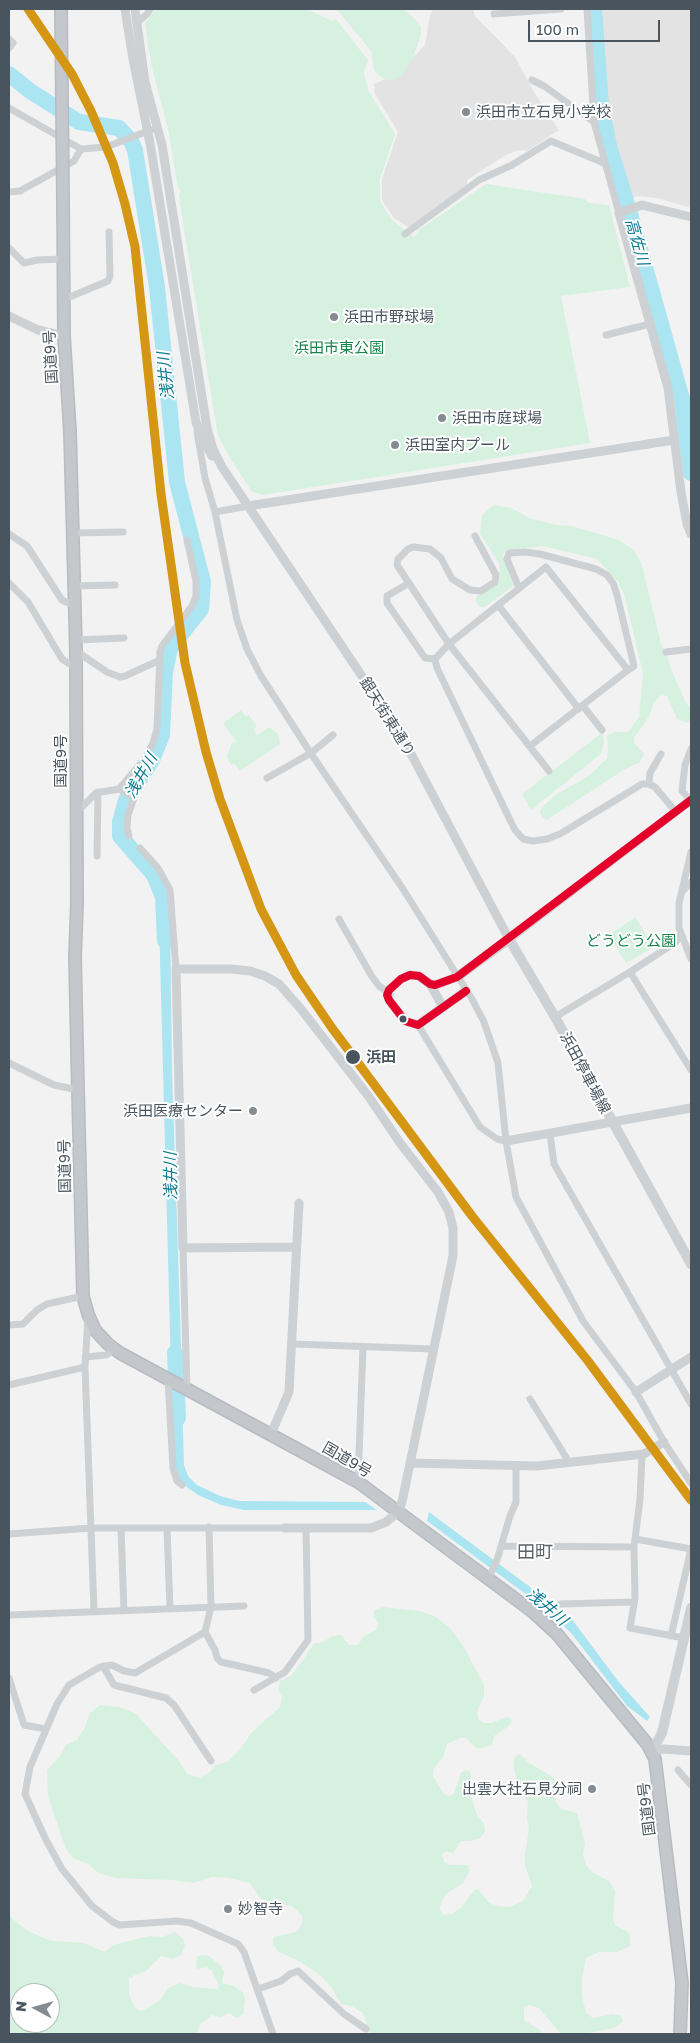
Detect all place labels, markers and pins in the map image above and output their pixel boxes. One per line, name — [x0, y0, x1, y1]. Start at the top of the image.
place label: 浜田市立石見小学校 — [476, 103, 611, 121]
marker: 浜田市立石見小学校 — [460, 106, 472, 118]
place label: 浜田市野球場 — [344, 308, 434, 326]
marker: 浜田市野球場 — [328, 311, 340, 323]
place label: 浜田市庭球場 — [452, 409, 542, 427]
marker: 浜田市庭球場 — [436, 412, 448, 424]
place label: 浜田室内プール — [405, 436, 510, 454]
marker: 浜田室内プール — [389, 439, 401, 451]
unlabelled marker — [398, 1014, 408, 1024]
marker: 浜田 — [344, 1048, 362, 1066]
place label: 浜田 — [366, 1048, 396, 1066]
place label: 浜田医療センター — [123, 1102, 243, 1120]
marker: 浜田医療センター — [247, 1105, 259, 1117]
place label: 出雲大社石見分祠 — [462, 1780, 582, 1798]
marker: 出雲大社石見分祠 — [586, 1783, 598, 1795]
place label: 妙智寺 — [238, 1900, 283, 1918]
marker: 妙智寺 — [222, 1903, 234, 1915]

